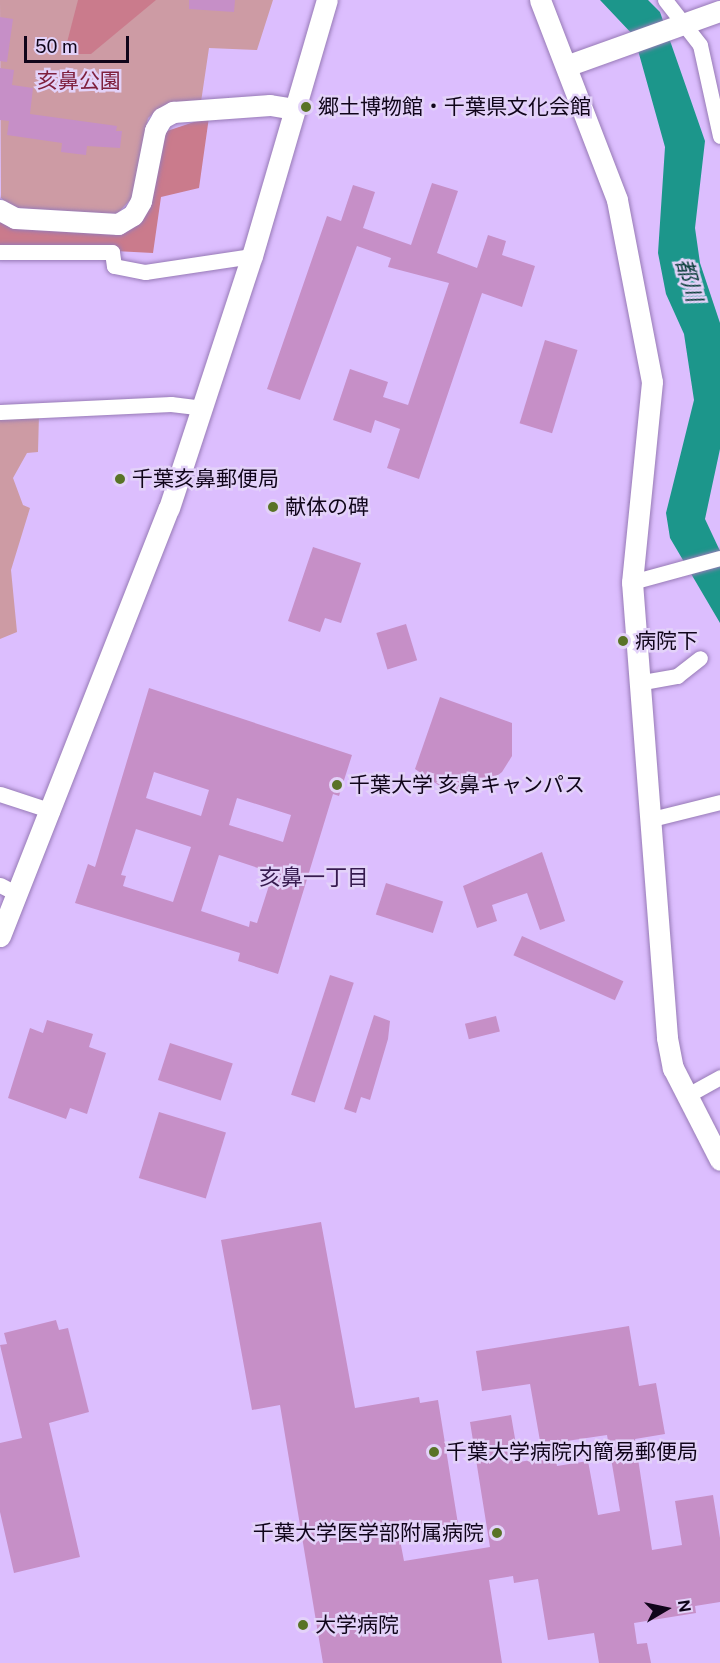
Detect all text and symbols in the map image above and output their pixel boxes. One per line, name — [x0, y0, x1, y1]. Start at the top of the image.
scale bar — [27, 24, 132, 62]
text: 50 m — [35, 36, 78, 57]
park label: 亥鼻公園 — [37, 68, 121, 94]
place label: 郷土博物館・千葉県文化会館 — [318, 94, 591, 120]
marker: 郷土博物館・千葉県文化会館 — [299, 100, 313, 114]
water label: 都川 — [670, 255, 708, 305]
place label: 千葉亥鼻郵便局 — [132, 466, 279, 492]
marker: 千葉亥鼻郵便局 — [113, 472, 127, 486]
place label: 献体の碑 — [285, 494, 369, 520]
marker: 献体の碑 — [266, 500, 280, 514]
place label: 病院下 — [635, 628, 698, 654]
marker: 病院下 — [616, 634, 630, 648]
place label: 千葉大学 亥鼻キャンパス — [349, 772, 585, 798]
marker: 千葉大学 亥鼻キャンパス — [330, 778, 344, 792]
district label: 亥鼻一丁目 — [259, 865, 369, 891]
place label: 千葉大学病院内簡易郵便局 — [446, 1439, 698, 1465]
marker: 千葉大学病院内簡易郵便局 — [427, 1445, 441, 1459]
place label: 千葉大学医学部附属病院 — [253, 1520, 484, 1546]
marker: 千葉大学医学部附属病院 — [488, 1524, 506, 1542]
north arrow — [636, 1579, 696, 1639]
text: N — [674, 1598, 695, 1614]
place label: 大学病院 — [315, 1612, 399, 1638]
marker: 大学病院 — [296, 1618, 310, 1632]

